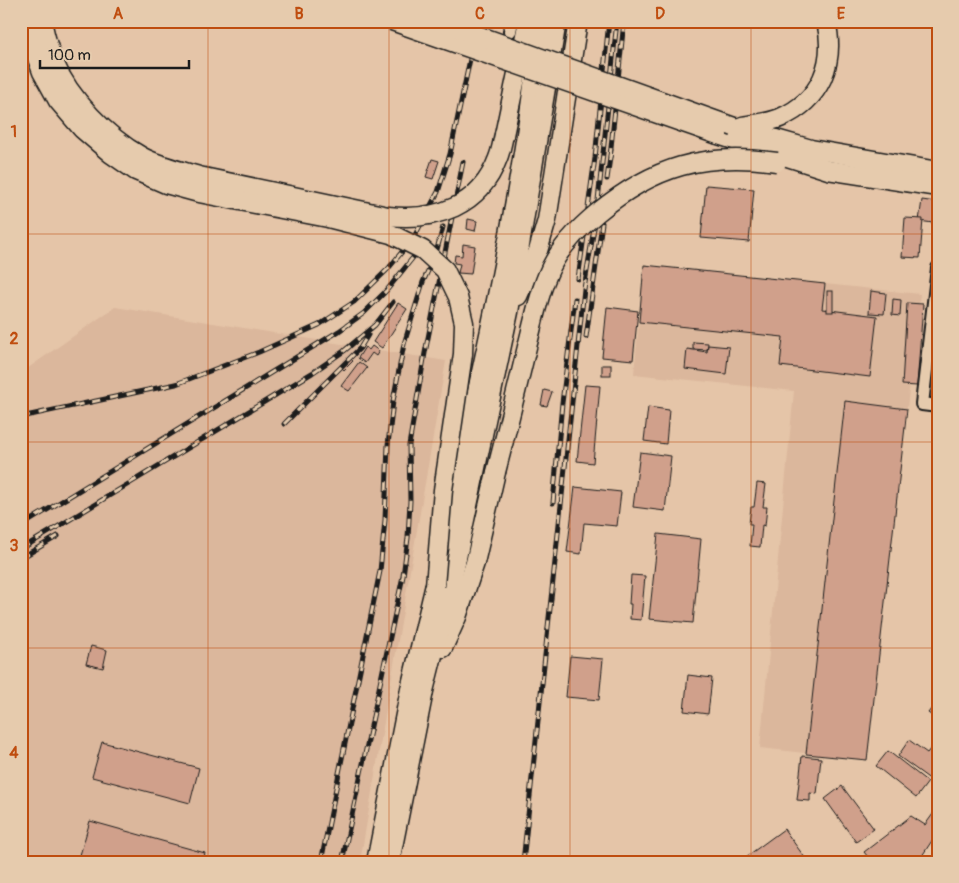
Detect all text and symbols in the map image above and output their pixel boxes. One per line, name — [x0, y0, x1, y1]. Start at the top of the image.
text: A — [113, 4, 124, 24]
text: B — [294, 4, 304, 24]
text: C — [475, 4, 485, 24]
text: D — [655, 4, 665, 24]
text: E — [837, 4, 846, 24]
scale bar — [40, 38, 189, 70]
text: 100 m — [48, 46, 91, 65]
text: 1 — [11, 122, 17, 142]
text: 2 — [10, 329, 19, 349]
text: 3 — [10, 536, 19, 556]
text: 4 — [9, 743, 19, 763]

